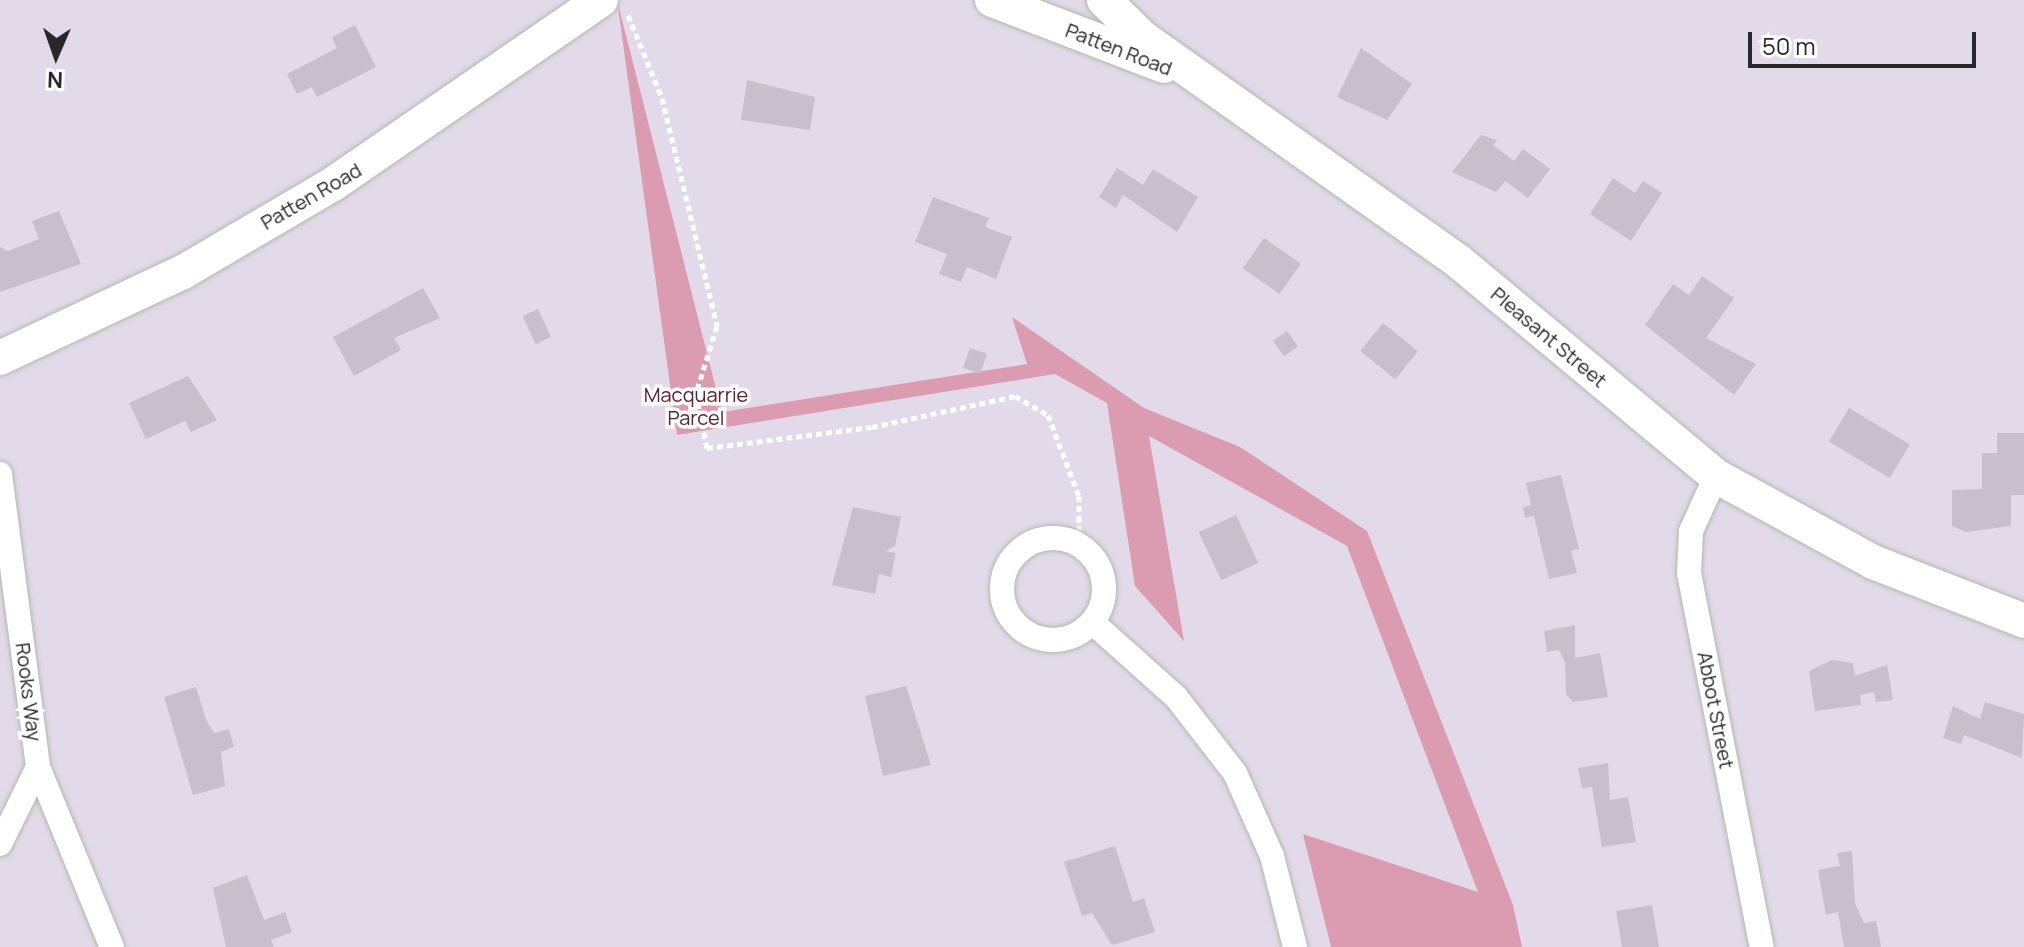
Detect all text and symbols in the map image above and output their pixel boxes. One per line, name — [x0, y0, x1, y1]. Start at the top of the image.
north arrow — [16, 16, 96, 96]
scale bar — [1752, 16, 1980, 66]
street label: Patten Road — [1062, 18, 1176, 80]
text: 50 m — [1762, 29, 1816, 62]
text: N — [47, 65, 64, 95]
street label: Patten Road — [256, 158, 366, 234]
street label: Pleasant Street — [1486, 282, 1612, 392]
park label: Macquarrie Parcel — [644, 382, 748, 429]
street label: Rooks Way — [11, 641, 47, 743]
street label: Abbot Street — [1693, 649, 1739, 771]

